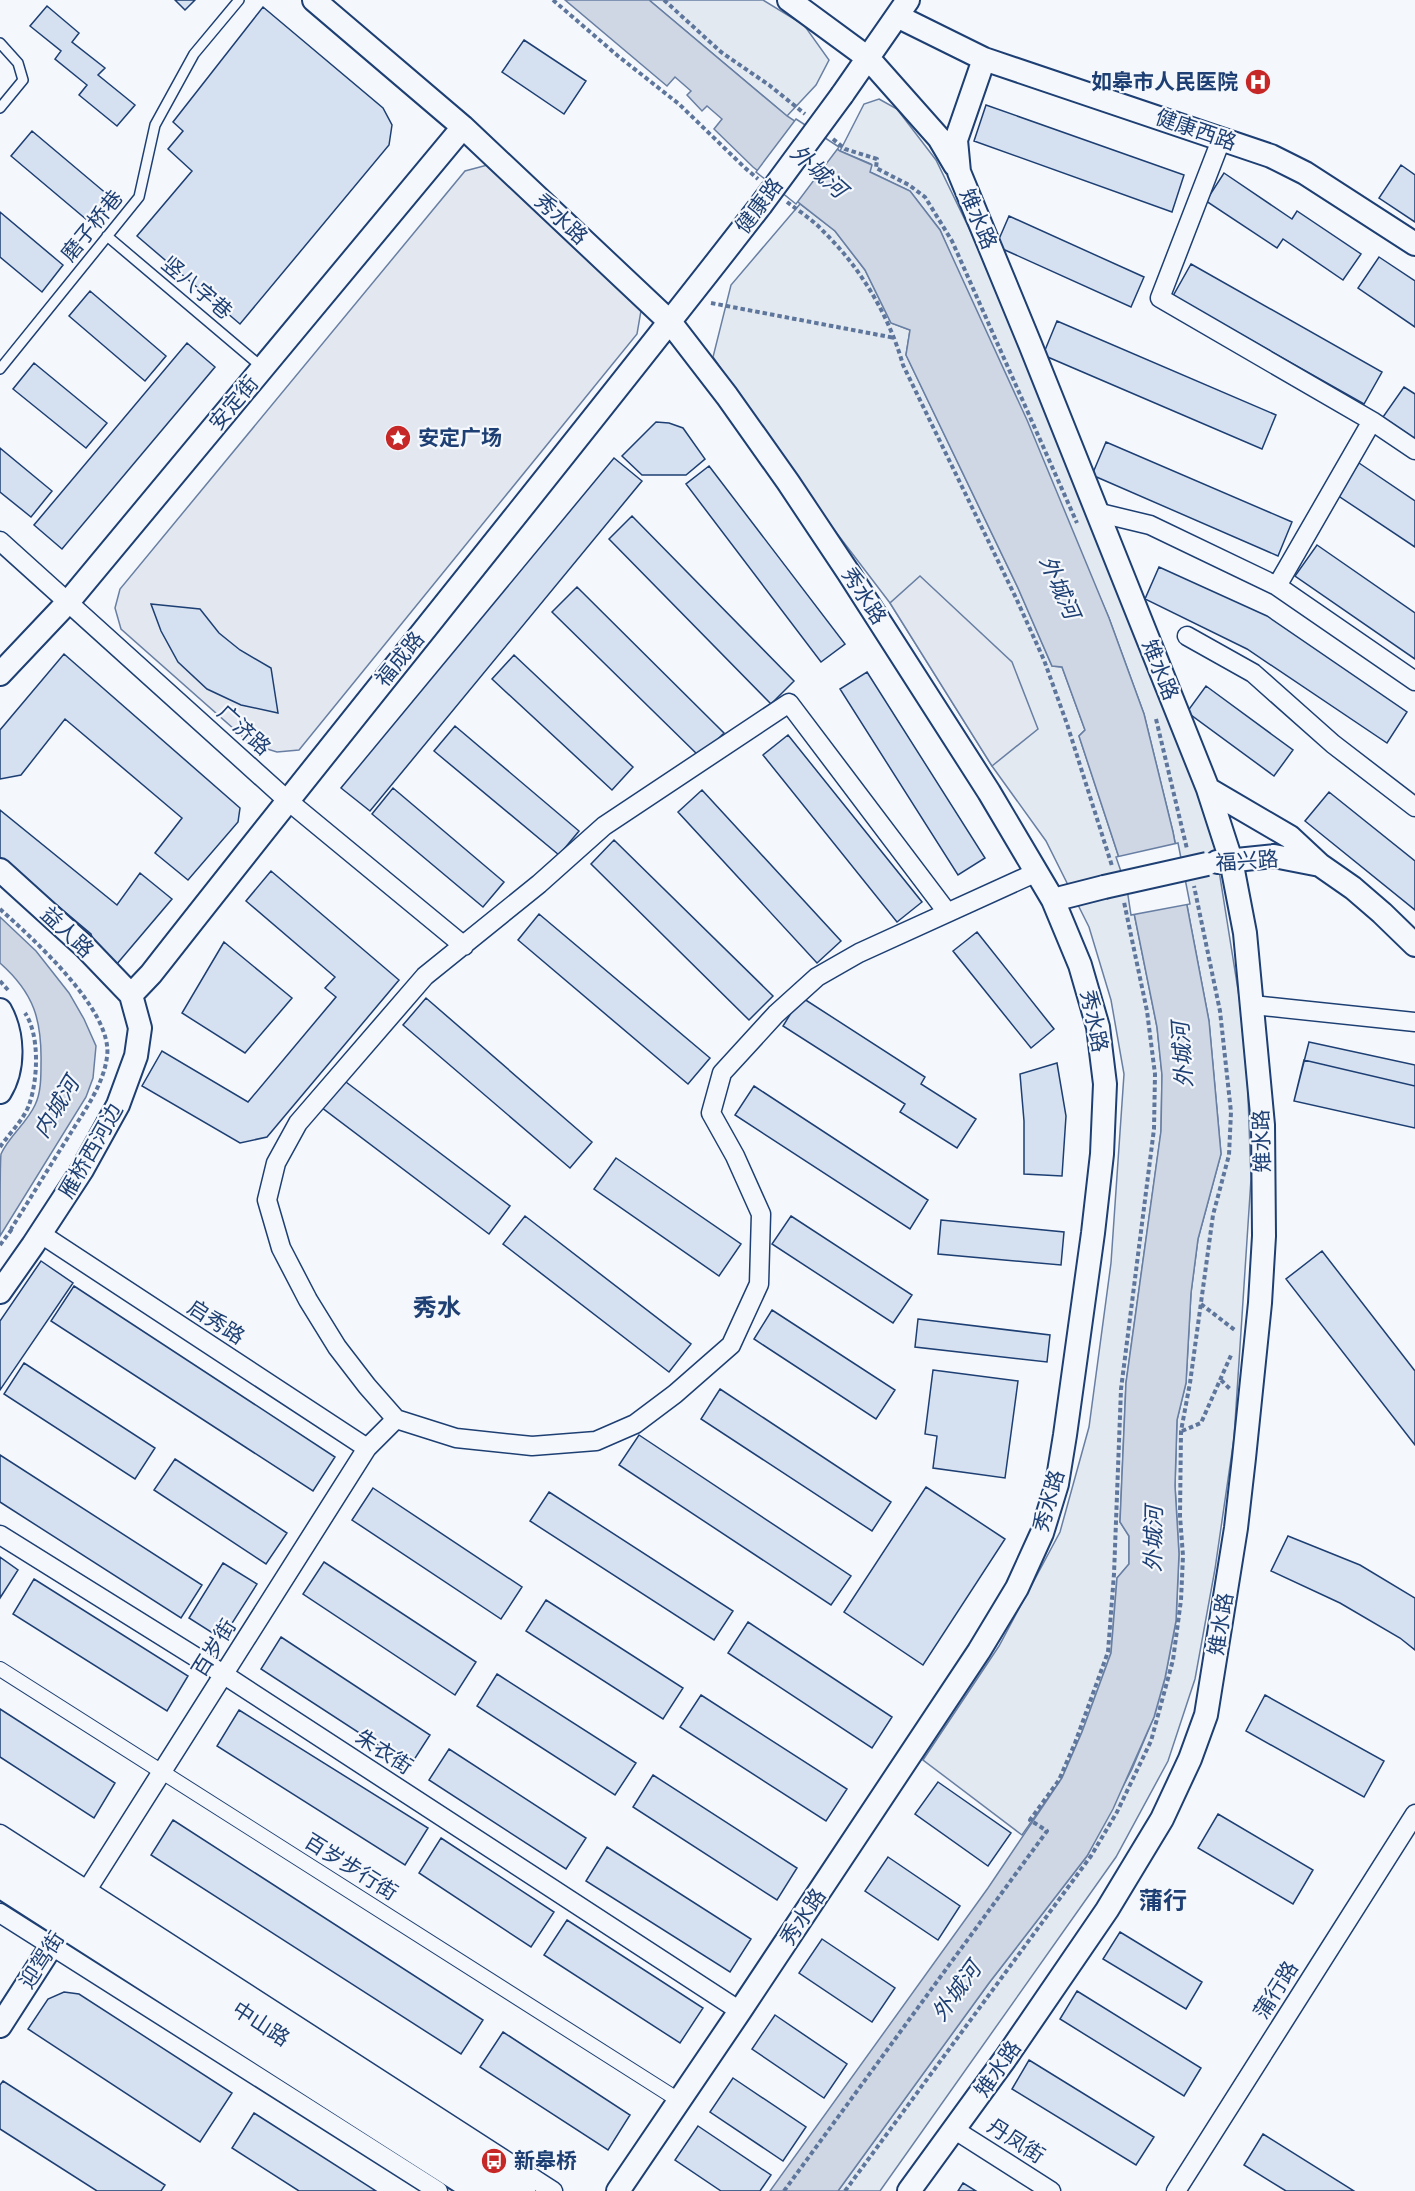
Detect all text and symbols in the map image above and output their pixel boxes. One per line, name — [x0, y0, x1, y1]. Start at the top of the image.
hospital icon: 如皋市人民医院 — [1243, 67, 1273, 97]
place label: 如皋市人民医院 — [1091, 70, 1238, 97]
street label: 健康西路 — [1151, 105, 1240, 158]
water label: 外城河 — [784, 141, 854, 208]
street label: 健康路 — [730, 174, 790, 240]
street label: 雉水路 — [952, 185, 1001, 254]
street label: 磨子桥巷 — [56, 186, 130, 268]
street label: 秀水路 — [528, 189, 592, 251]
street label: 竖八字巷 — [155, 252, 237, 326]
street label: 安定街 — [205, 371, 266, 437]
place icon: 安定广场 — [383, 423, 413, 453]
place label: 安定广场 — [418, 426, 502, 453]
water label: 外城河 — [1032, 552, 1085, 627]
street label: 秀水路 — [834, 563, 891, 631]
street label: 福成路 — [371, 627, 431, 693]
street label: 雉水路 — [1134, 636, 1183, 705]
street label: 广济路 — [211, 700, 275, 762]
street label: 福兴路 — [1215, 847, 1279, 878]
street label: 益人路 — [34, 902, 98, 964]
street label: 秀水路 — [1073, 988, 1112, 1055]
water label: 外城河 — [1168, 1017, 1200, 1089]
water label: 内城河 — [30, 1070, 89, 1144]
street label: 雁桥西河边 — [54, 1100, 130, 1204]
street label: 雉水路 — [1249, 1109, 1278, 1173]
street label: 启秀路 — [181, 1295, 249, 1352]
district label: 秀水 — [413, 1295, 461, 1325]
street label: 秀水路 — [1029, 1467, 1072, 1535]
water label: 外城河 — [1141, 1502, 1170, 1572]
street label: 雉水路 — [1204, 1591, 1241, 1657]
street label: 百岁街 — [187, 1615, 243, 1683]
street label: 朱衣街 — [349, 1725, 417, 1782]
street label: 百岁步行街 — [299, 1829, 402, 1908]
street label: 秀水路 — [775, 1884, 833, 1952]
district label: 蒲行 — [1139, 1888, 1187, 1918]
street label: 迎驾街 — [15, 1927, 72, 1995]
water label: 外城河 — [928, 1955, 991, 2027]
street label: 蒲行路 — [1249, 1957, 1305, 2025]
street label: 中山路 — [226, 1997, 294, 2054]
street label: 雉水路 — [970, 2036, 1028, 2103]
street label: 丹凤街 — [981, 2114, 1049, 2171]
bus stop icon: 新皋桥 — [479, 2146, 509, 2176]
place label: 新皋桥 — [514, 2149, 577, 2176]

